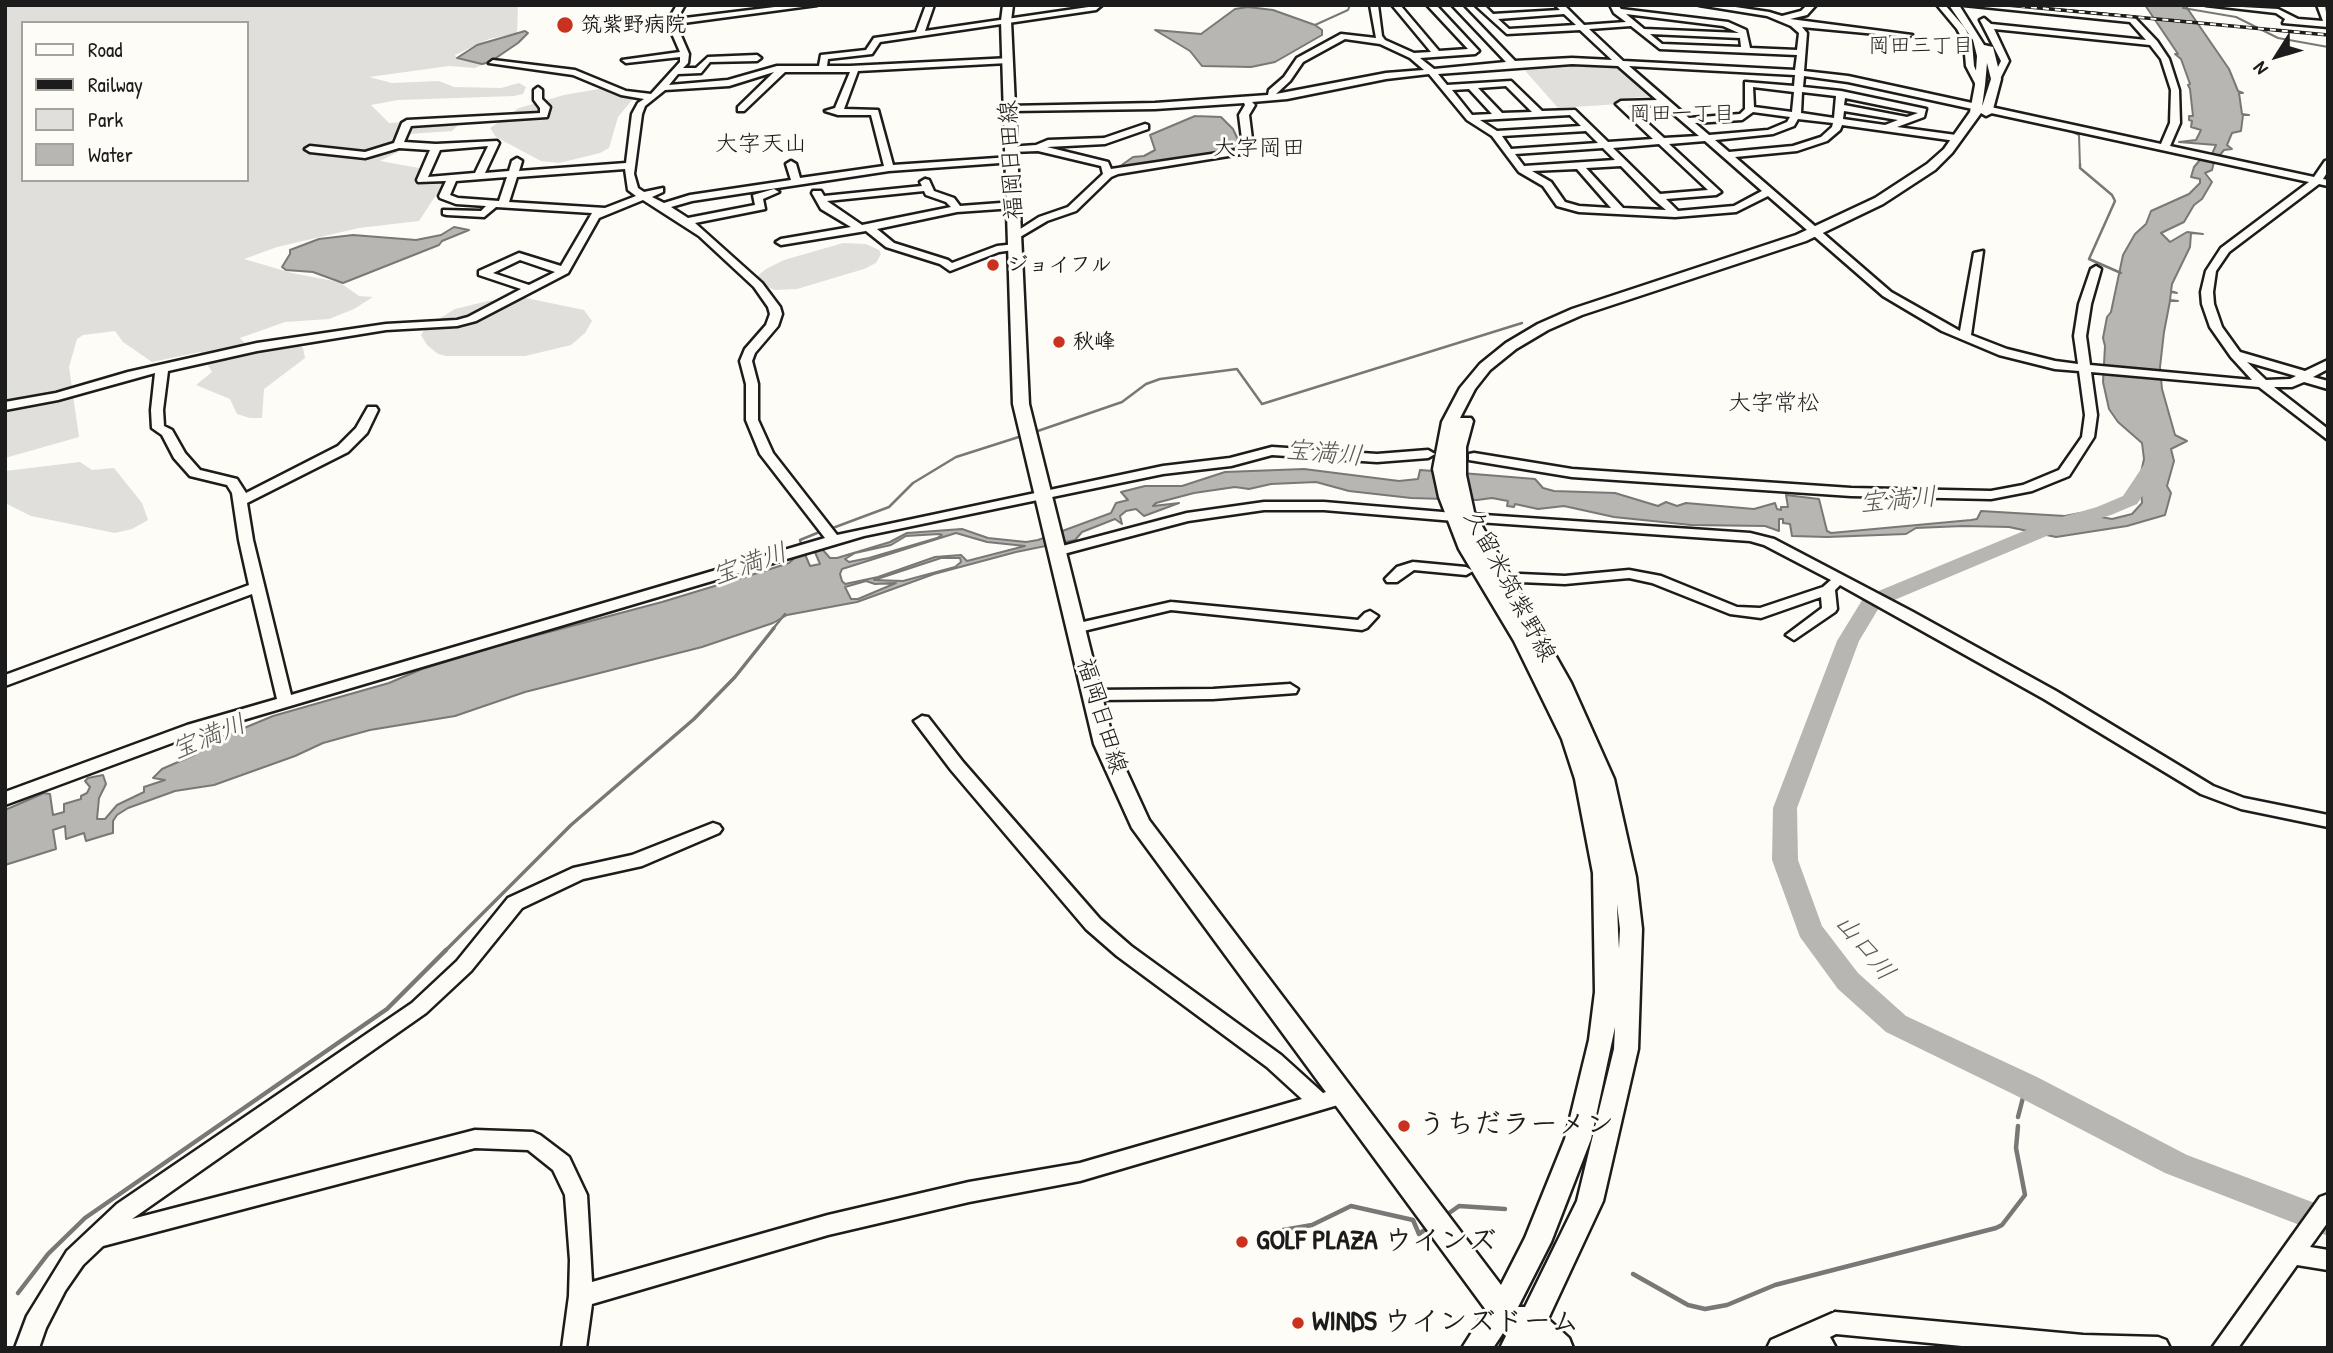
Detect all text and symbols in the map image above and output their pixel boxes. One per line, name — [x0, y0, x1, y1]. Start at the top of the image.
place label: 筑紫野病院 — [581, 12, 686, 38]
marker: 筑紫野病院 — [555, 15, 575, 35]
legend — [21, 21, 248, 182]
north arrow — [2242, 21, 2312, 91]
district label: 岡田三丁目 — [1869, 33, 1973, 59]
text: Road — [88, 35, 122, 64]
text: N — [2247, 57, 2274, 81]
text: Railway — [88, 70, 143, 99]
street label: 福岡日田線 — [994, 99, 1030, 221]
district label: 岡田一丁目 — [1630, 101, 1734, 127]
text: Park — [88, 105, 123, 134]
district label: 大字天山 — [715, 131, 807, 159]
district label: 大字岡田 — [1213, 135, 1305, 163]
text: Water — [88, 140, 133, 169]
place label: ジョイフル — [1007, 252, 1112, 278]
marker: ジョイフル — [985, 257, 1001, 273]
place label: 秋峰 — [1073, 329, 1115, 355]
marker: 秋峰 — [1051, 334, 1067, 350]
district label: 大字常松 — [1728, 390, 1820, 418]
water label: 宝満川 — [1284, 435, 1364, 473]
water label: 宝満川 — [1858, 482, 1938, 520]
street label: 久留米筑紫野線 — [1457, 505, 1561, 667]
water label: 宝満川 — [708, 538, 792, 592]
street label: 福岡日田線 — [1070, 654, 1132, 778]
water label: 宝満川 — [167, 709, 251, 767]
water label: 山口川 — [1827, 908, 1901, 988]
place label: うちだラーメン — [1418, 1109, 1614, 1143]
marker: うちだラーメン — [1396, 1118, 1412, 1134]
place label: GOLF PLAZA ウインズ — [1256, 1225, 1496, 1259]
marker: GOLF PLAZA ウインズ — [1234, 1234, 1250, 1250]
place label: WINDS ウインズドーム — [1312, 1306, 1579, 1340]
marker: WINDS ウインズドーム — [1290, 1315, 1306, 1331]

